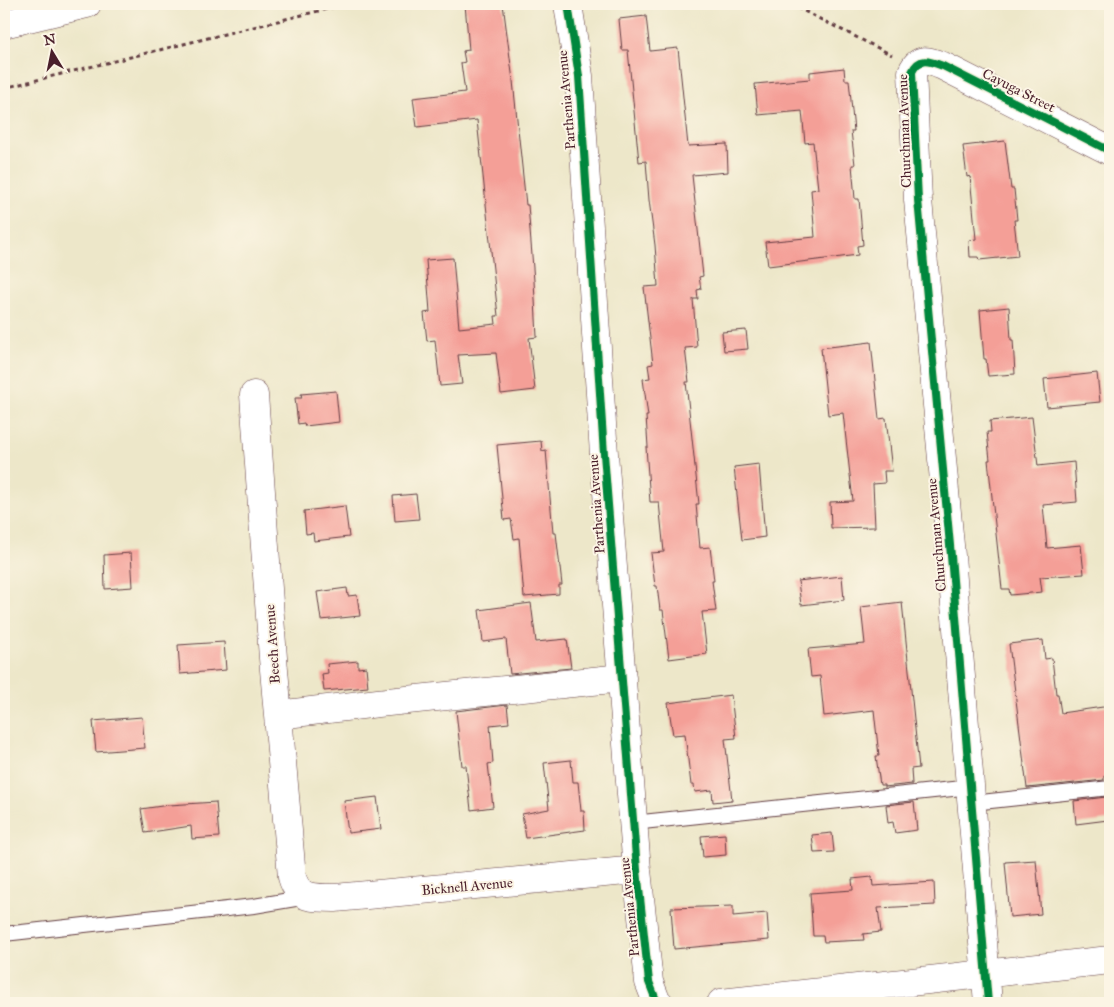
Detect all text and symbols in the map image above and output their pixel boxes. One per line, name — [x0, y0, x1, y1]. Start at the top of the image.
north arrow — [28, 28, 78, 78]
text: N — [43, 30, 57, 49]
street label: Parthenia Avenue — [554, 49, 579, 150]
street label: Cayuga Street — [979, 65, 1058, 116]
street label: Churchman Avenue — [894, 74, 915, 188]
street label: Parthenia Avenue — [585, 453, 608, 554]
street label: Churchman Avenue — [923, 477, 950, 592]
street label: Beech Avenue — [261, 603, 284, 684]
street label: Parthenia Avenue — [616, 856, 643, 957]
street label: Bicknell Avenue — [421, 874, 513, 899]

